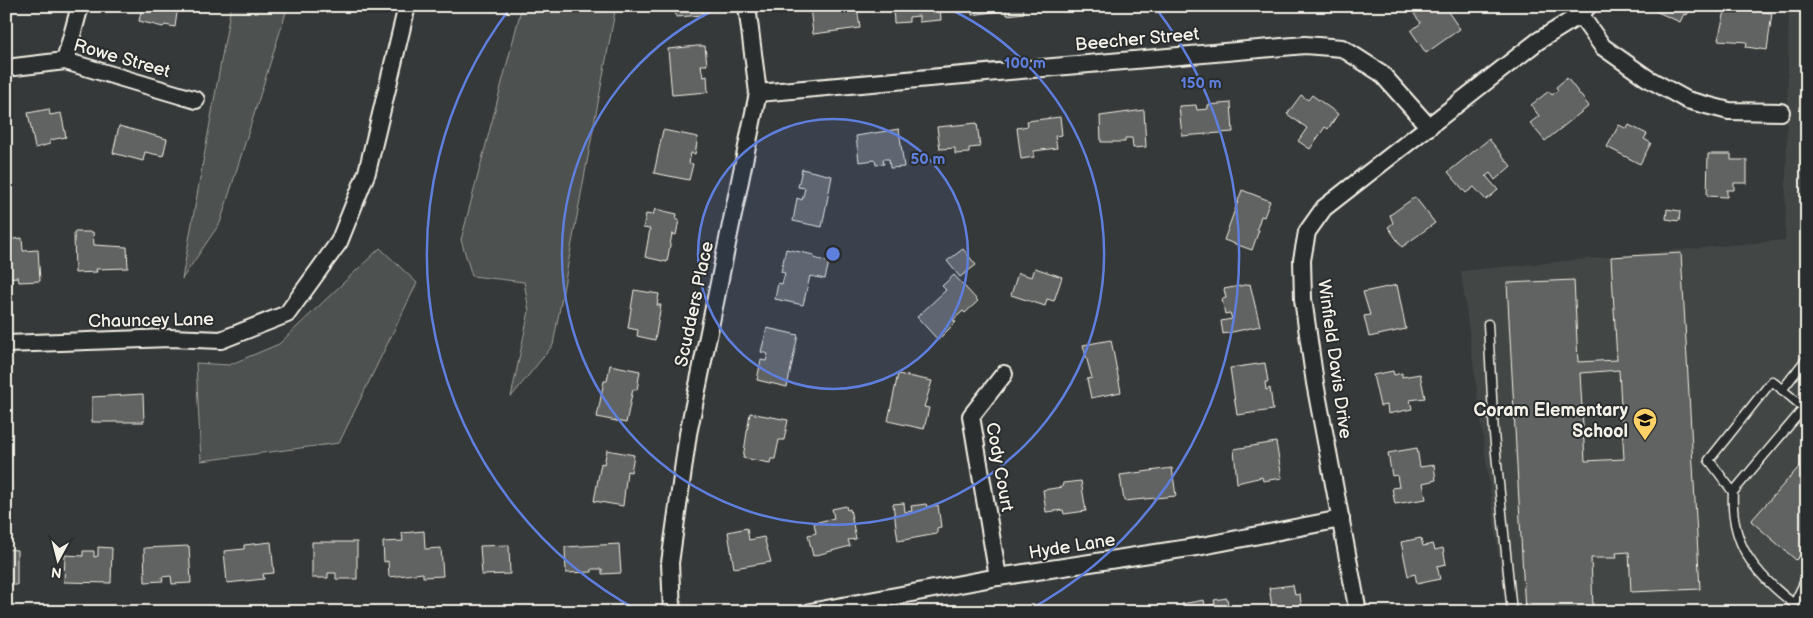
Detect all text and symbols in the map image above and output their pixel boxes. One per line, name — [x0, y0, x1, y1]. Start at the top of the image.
street label: Beecher Street — [1074, 24, 1200, 55]
street label: Rowe Street — [71, 35, 173, 82]
text: 100 m — [1004, 54, 1046, 73]
text: 150 m — [1180, 74, 1222, 93]
text: 50 m — [911, 150, 946, 169]
street label: Scudders Place — [671, 239, 718, 369]
centre of rings — [824, 245, 842, 263]
street label: Winfield Davis Drive — [1313, 278, 1356, 440]
street label: Chauncey Lane — [88, 309, 214, 332]
place label: Coram Elementary School — [1473, 400, 1629, 442]
school or university icon: Coram Elementary School — [1632, 407, 1658, 441]
street label: Cody Court — [981, 421, 1018, 514]
street label: Hyde Lane — [1027, 529, 1117, 564]
north arrow — [32, 536, 82, 586]
text: N — [50, 563, 63, 581]

